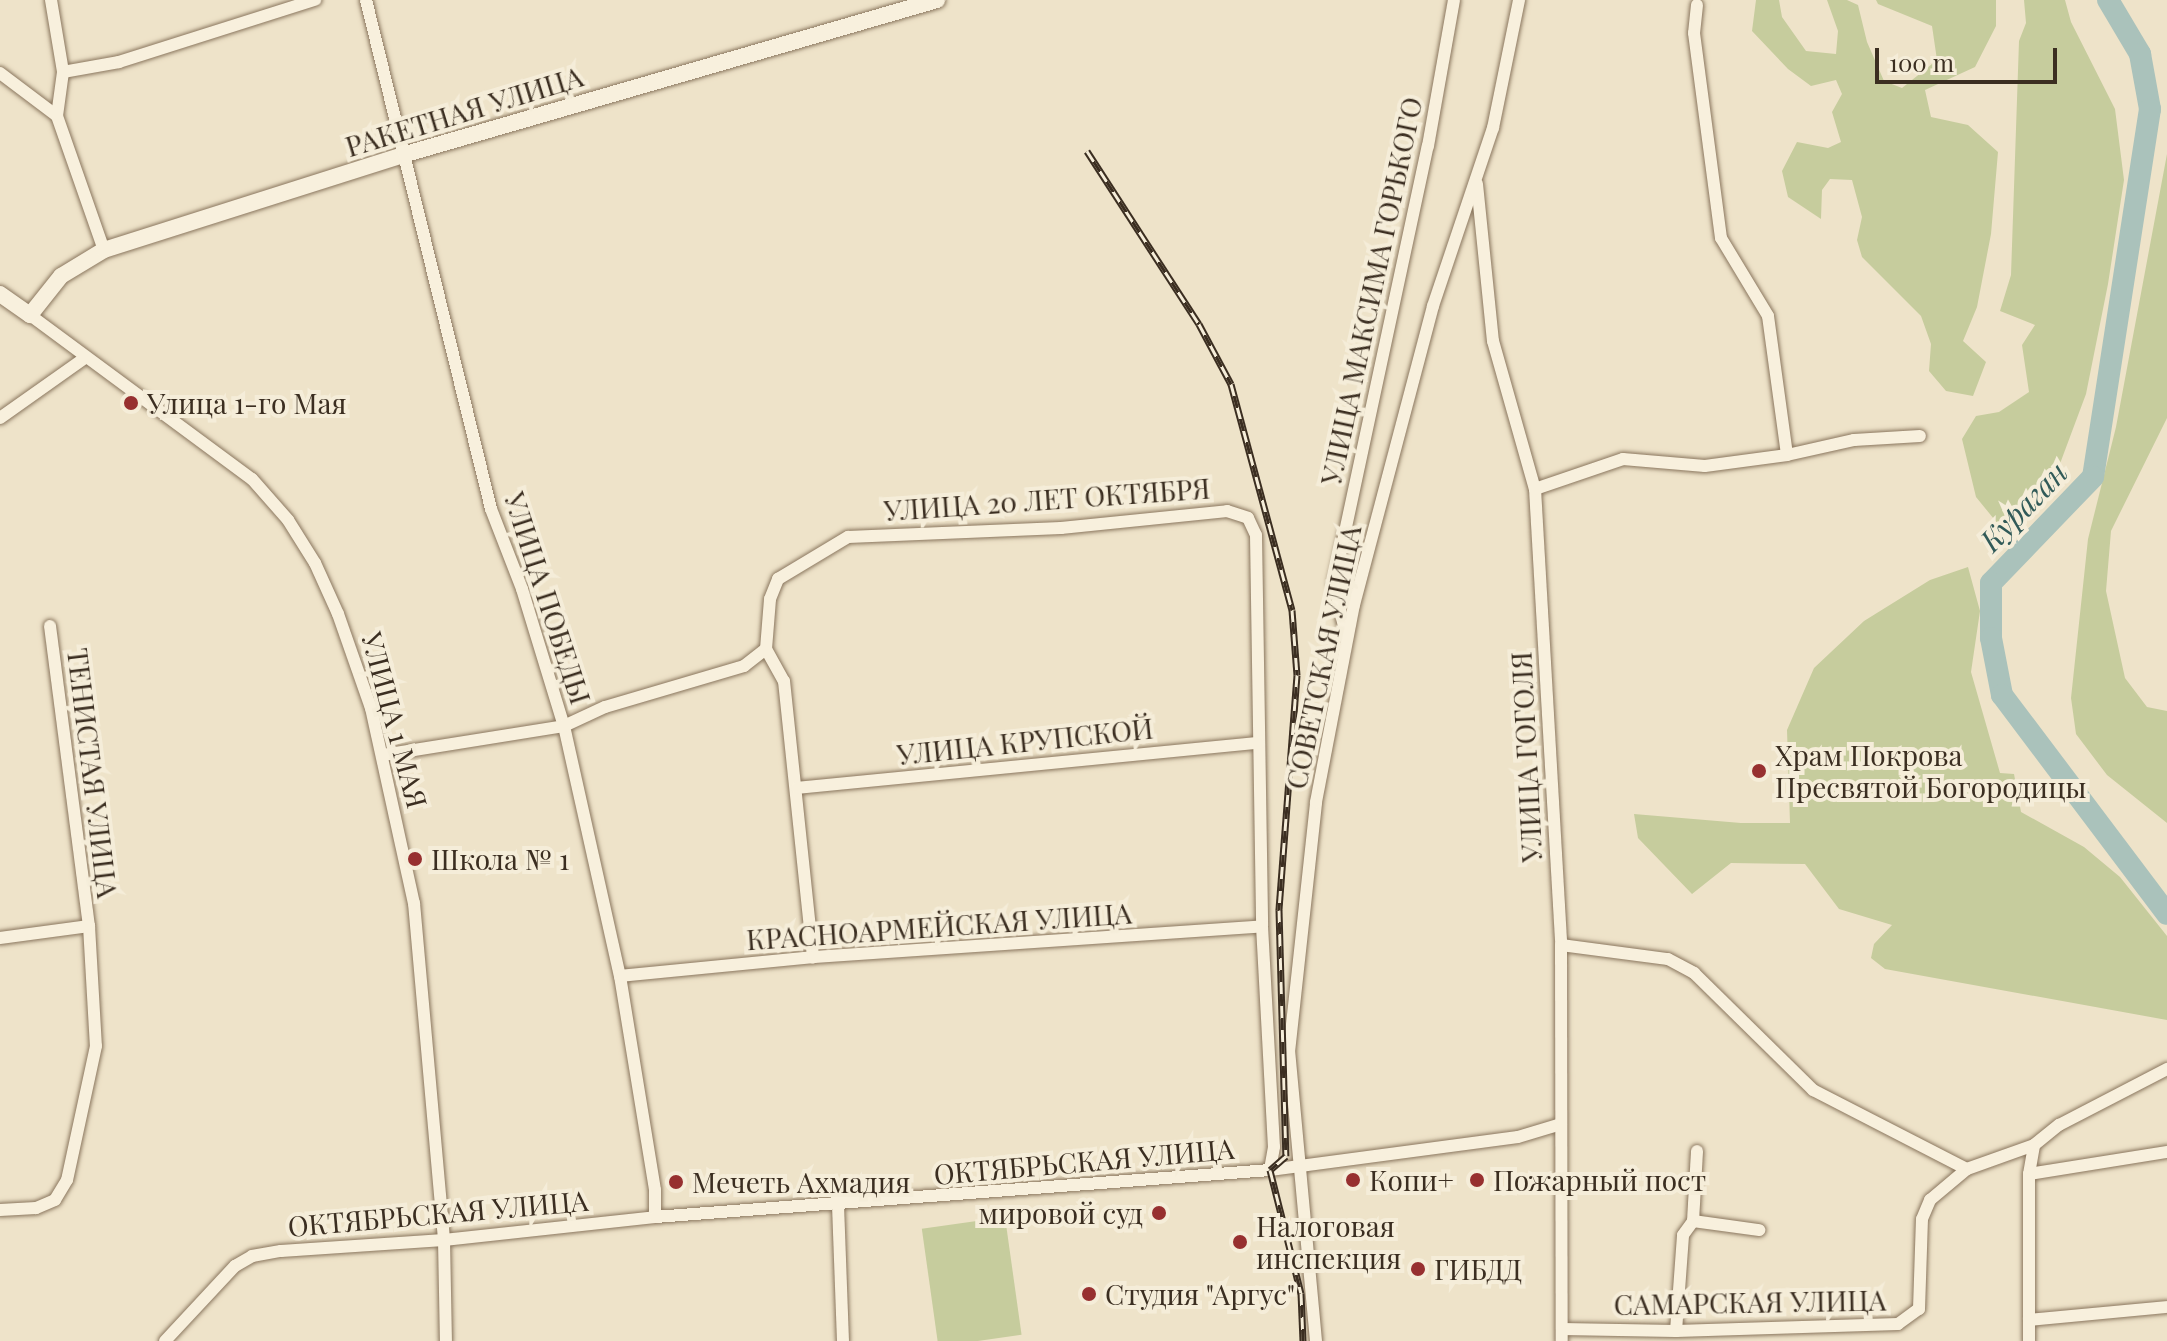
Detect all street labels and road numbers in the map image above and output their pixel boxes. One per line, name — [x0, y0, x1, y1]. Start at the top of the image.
street label: РАКЕТНАЯ УЛИЦА — [341, 59, 587, 163]
street label: УЛИЦА МАКСИМА ГОРЬКОГО — [1313, 94, 1429, 488]
street label: УЛИЦА 20 ЛЕТ ОКТЯБРЯ — [883, 471, 1211, 527]
street label: УЛИЦА ПОБЕДЫ — [498, 488, 598, 708]
street label: СОВЕТСКАЯ УЛИЦА — [1279, 522, 1367, 792]
street label: УЛИЦА 1 МАЯ — [355, 628, 435, 812]
street label: ТЕНИСТАЯ УЛИЦА — [61, 646, 125, 900]
street label: УЛИЦА ГОГОЛЯ — [1504, 651, 1548, 863]
street label: УЛИЦА КРУПСКОЙ — [895, 711, 1155, 771]
street label: КРАСНОАРМЕЙСКАЯ УЛИЦА — [745, 896, 1133, 956]
street label: ОКТЯБРЬСКАЯ УЛИЦА — [932, 1131, 1236, 1191]
street label: ОКТЯБРЬСКАЯ УЛИЦА — [286, 1183, 590, 1243]
street label: САМАРСКАЯ УЛИЦА — [1613, 1283, 1887, 1321]

